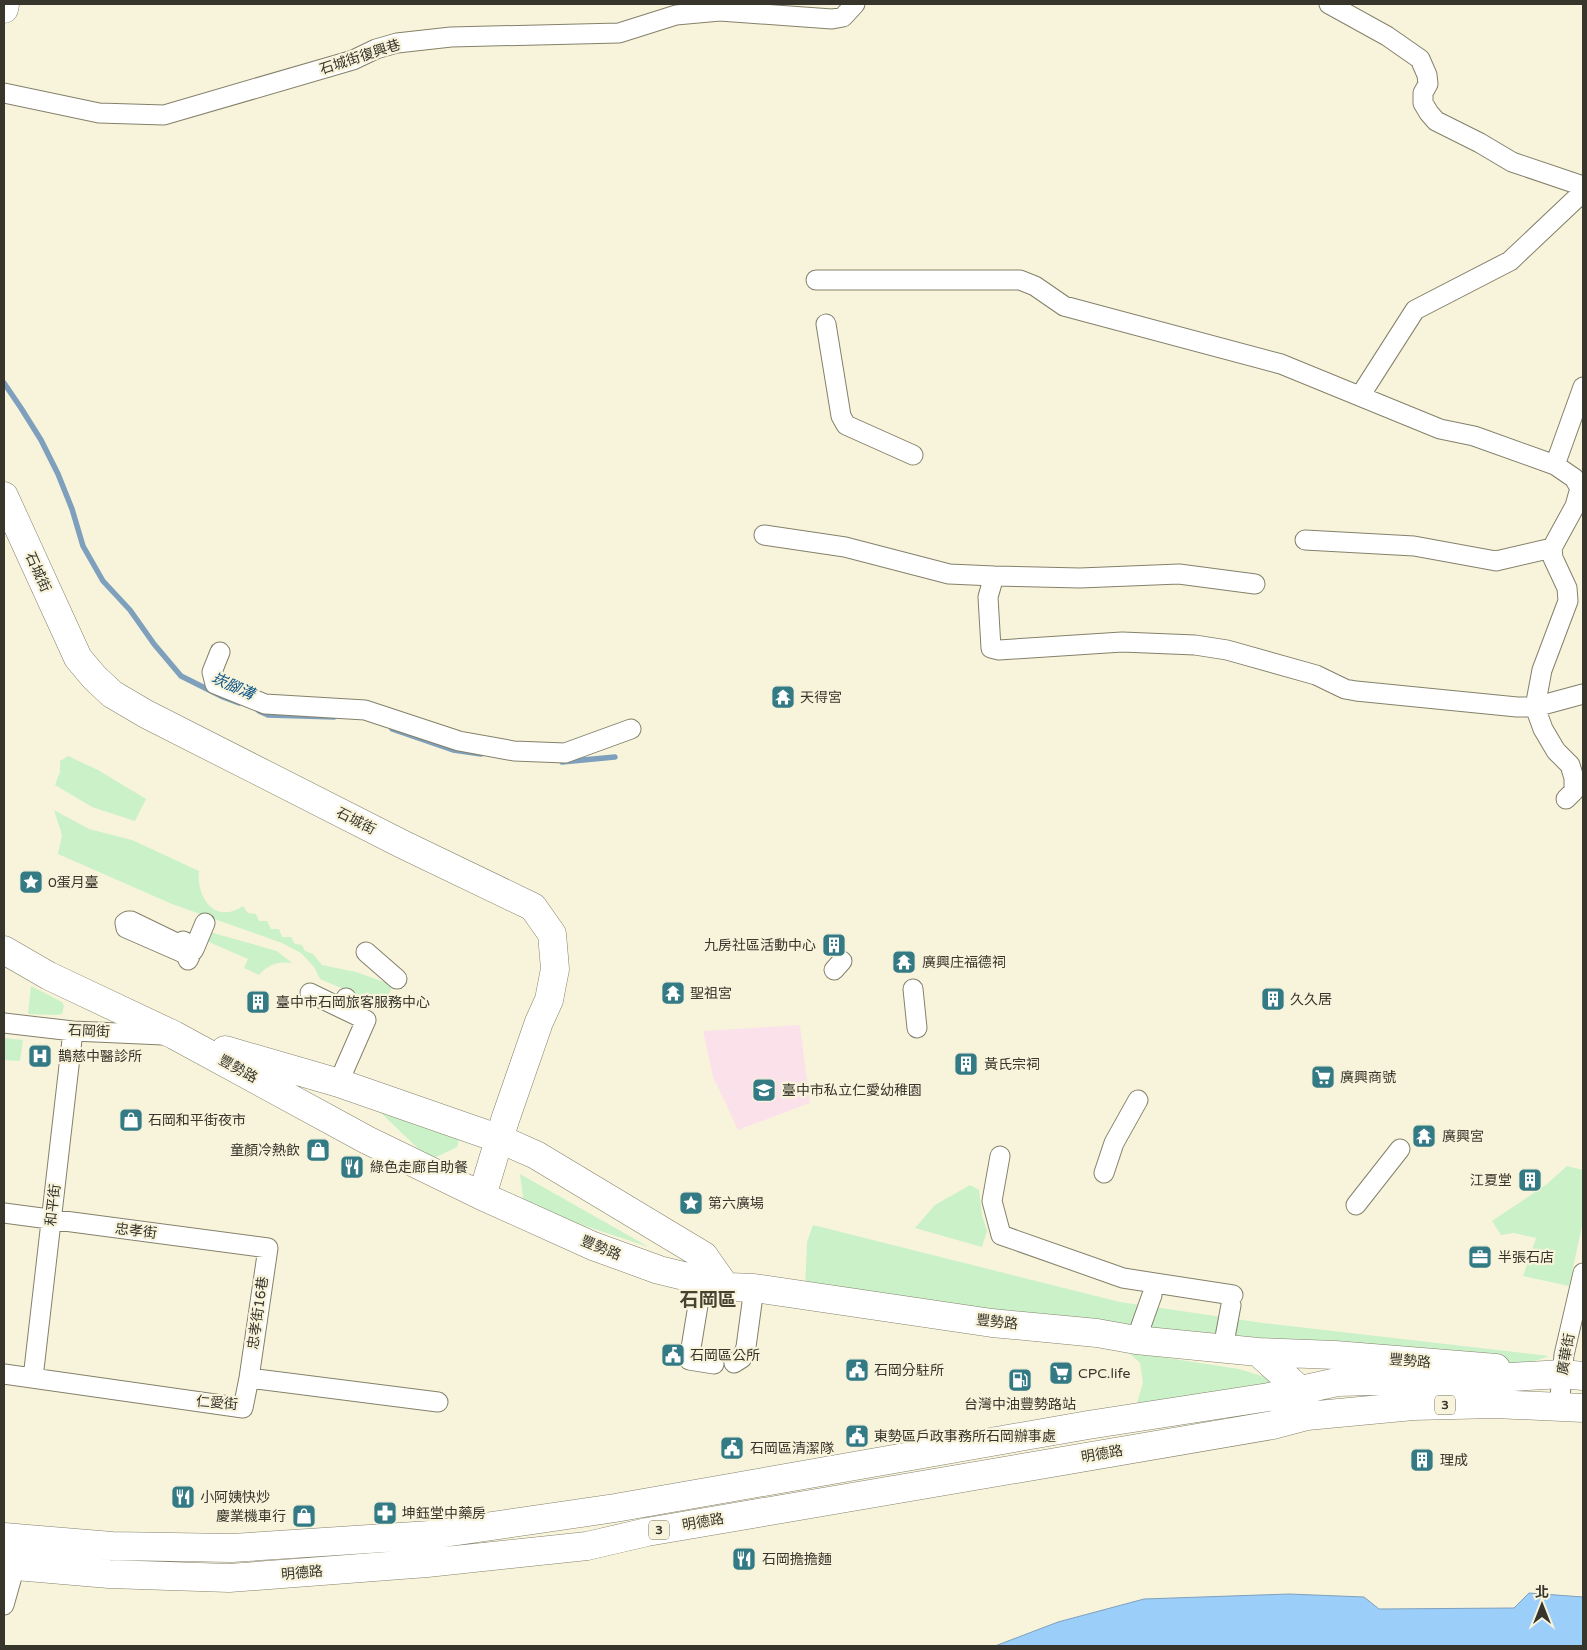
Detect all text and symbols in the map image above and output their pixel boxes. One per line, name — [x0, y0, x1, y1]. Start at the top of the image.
street label: 石城街復興巷 — [317, 36, 403, 78]
street label: 石城街 — [22, 549, 54, 595]
water label: 崁腳溝 — [209, 669, 259, 704]
temple icon: 天得宮 — [770, 684, 796, 710]
place label: 天得宮 — [800, 689, 842, 706]
street label: 石城街 — [333, 804, 379, 838]
place icon: 0蛋月臺 — [18, 869, 44, 895]
place label: 0蛋月臺 — [48, 874, 99, 891]
building icon: 九房社區活動中心 — [821, 932, 847, 958]
place label: 九房社區活動中心 — [704, 937, 816, 954]
temple icon: 廣興庄福德祠 — [891, 949, 917, 975]
place label: 廣興庄福德祠 — [922, 954, 1006, 971]
temple icon: 聖祖宮 — [660, 980, 686, 1006]
place label: 聖祖宮 — [690, 985, 732, 1002]
building icon: 久久居 — [1260, 986, 1286, 1012]
building icon: 臺中市石岡旅客服務中心 — [245, 989, 271, 1015]
place label: 久久居 — [1290, 991, 1332, 1008]
place label: 臺中市石岡旅客服務中心 — [276, 994, 430, 1011]
street label: 石岡街 — [68, 1021, 110, 1041]
hospital icon: 鵲慈中醫診所 — [27, 1043, 53, 1069]
place label: 鵲慈中醫診所 — [58, 1048, 142, 1065]
street label: 豐勢路 — [216, 1051, 260, 1087]
building icon: 黃氏宗祠 — [953, 1051, 979, 1077]
place label: 黃氏宗祠 — [984, 1056, 1040, 1073]
supermarket icon: 廣興商號 — [1310, 1064, 1336, 1090]
place label: 廣興商號 — [1340, 1069, 1396, 1086]
school or university icon: 臺中市私立仁愛幼稚園 — [751, 1077, 777, 1103]
place label: 臺中市私立仁愛幼稚園 — [782, 1082, 922, 1099]
shop icon: 石岡和平街夜市 — [118, 1107, 144, 1133]
place label: 石岡和平街夜市 — [148, 1112, 246, 1129]
temple icon: 廣興宮 — [1411, 1123, 1437, 1149]
place label: 廣興宮 — [1442, 1128, 1484, 1145]
shop icon: 童顏冷熱飲 — [305, 1137, 331, 1163]
place label: 童顏冷熱飲 — [230, 1142, 300, 1159]
restaurant icon: 綠色走廊自助餐 — [339, 1154, 365, 1180]
place label: 綠色走廊自助餐 — [370, 1159, 468, 1176]
building icon: 江夏堂 — [1517, 1167, 1543, 1193]
place label: 江夏堂 — [1470, 1172, 1512, 1189]
street label: 和平街 — [42, 1183, 64, 1227]
place icon: 第六廣場 — [678, 1190, 704, 1216]
place label: 第六廣場 — [708, 1195, 764, 1212]
street label: 忠孝街 — [114, 1220, 158, 1242]
street label: 豐勢路 — [578, 1232, 624, 1264]
office icon: 半張石店 — [1467, 1244, 1493, 1270]
place label: 半張石店 — [1498, 1249, 1554, 1266]
street label: 忠孝街16巷 — [244, 1275, 272, 1351]
district label: 石岡區 — [679, 1289, 737, 1311]
street label: 豐勢路 — [975, 1311, 1019, 1333]
street label: 廣華街 — [1554, 1332, 1578, 1376]
public building icon: 石岡區公所 — [660, 1342, 686, 1368]
place label: 石岡區公所 — [690, 1347, 760, 1364]
street label: 豐勢路 — [1388, 1351, 1432, 1371]
public building icon: 石岡分駐所 — [844, 1357, 870, 1383]
supermarket icon: CPC.life — [1048, 1360, 1074, 1386]
place label: 石岡分駐所 — [874, 1362, 944, 1379]
place label: CPC.life — [1078, 1365, 1130, 1382]
fuel station icon: 台灣中油豐勢路站 — [1007, 1367, 1033, 1393]
street label: 仁愛街 — [195, 1393, 239, 1413]
place label: 台灣中油豐勢路站 — [964, 1396, 1076, 1413]
road number: 3 — [1435, 1396, 1455, 1414]
public building icon: 東勢區戶政事務所石岡辦事處 — [844, 1423, 870, 1449]
place label: 東勢區戶政事務所石岡辦事處 — [874, 1428, 1056, 1445]
public building icon: 石岡區清潔隊 — [719, 1435, 745, 1461]
place label: 石岡區清潔隊 — [750, 1440, 834, 1457]
street label: 明德路 — [1080, 1442, 1124, 1466]
building icon: 理成 — [1409, 1447, 1435, 1473]
place label: 理成 — [1440, 1452, 1468, 1469]
restaurant icon: 小阿姨快炒 — [170, 1484, 196, 1510]
place label: 小阿姨快炒 — [200, 1489, 270, 1506]
pharmacy icon: 坤鈺堂中藥房 — [372, 1500, 398, 1526]
shop icon: 慶業機車行 — [291, 1503, 317, 1529]
place label: 坤鈺堂中藥房 — [402, 1505, 486, 1522]
place label: 慶業機車行 — [216, 1508, 286, 1525]
street label: 明德路 — [681, 1510, 725, 1534]
road number: 3 — [649, 1520, 669, 1540]
restaurant icon: 石岡擔擔麵 — [731, 1546, 757, 1572]
place label: 石岡擔擔麵 — [762, 1551, 832, 1568]
street label: 明德路 — [280, 1563, 324, 1583]
north arrow — [1517, 1580, 1567, 1630]
text: 北 — [1535, 1584, 1549, 1601]

